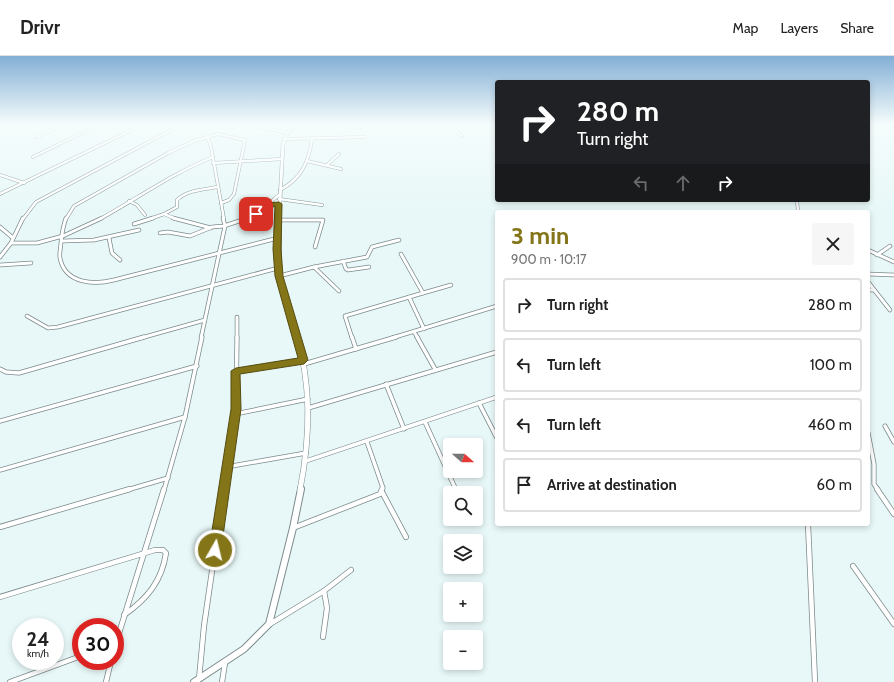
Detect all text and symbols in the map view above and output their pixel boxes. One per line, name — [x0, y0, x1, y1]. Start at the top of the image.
text: Drivr — [20, 16, 60, 39]
text: Map — [733, 19, 758, 37]
text: Layers — [780, 19, 818, 37]
text: Share — [840, 19, 874, 37]
text: 280 m — [577, 94, 659, 128]
icon: right — [511, 96, 563, 148]
text: Turn right — [577, 128, 648, 150]
icon: left — [630, 172, 652, 194]
icon: ahead — [672, 172, 694, 194]
icon: right — [714, 172, 736, 194]
pin — [239, 197, 273, 231]
icon: arrive — [245, 203, 267, 225]
text: 3 min — [511, 221, 569, 250]
button: close — [812, 223, 854, 265]
text: 900 m · 10:17 — [511, 251, 587, 267]
icon: right — [513, 294, 535, 316]
text: Turn right — [547, 296, 608, 314]
text: 280 m — [808, 296, 852, 314]
icon: left — [513, 354, 535, 376]
text: Turn left — [547, 356, 601, 374]
text: 100 m — [810, 356, 852, 374]
icon: left — [513, 414, 535, 436]
text: Turn left — [547, 416, 601, 434]
text: 460 m — [808, 416, 852, 434]
north arrow — [443, 438, 483, 478]
map controls — [443, 438, 483, 670]
icon: arrive — [513, 474, 535, 496]
text: Arrive at destination — [547, 476, 677, 494]
text: 60 m — [816, 476, 852, 494]
button: search — [443, 486, 483, 526]
position arrow — [194, 529, 236, 571]
button: layers — [443, 534, 483, 574]
button: + — [443, 582, 483, 622]
speed limit sign: 30 — [72, 618, 124, 670]
text: 24 — [27, 627, 50, 651]
button: − — [443, 630, 483, 670]
text: km/h — [27, 647, 49, 660]

